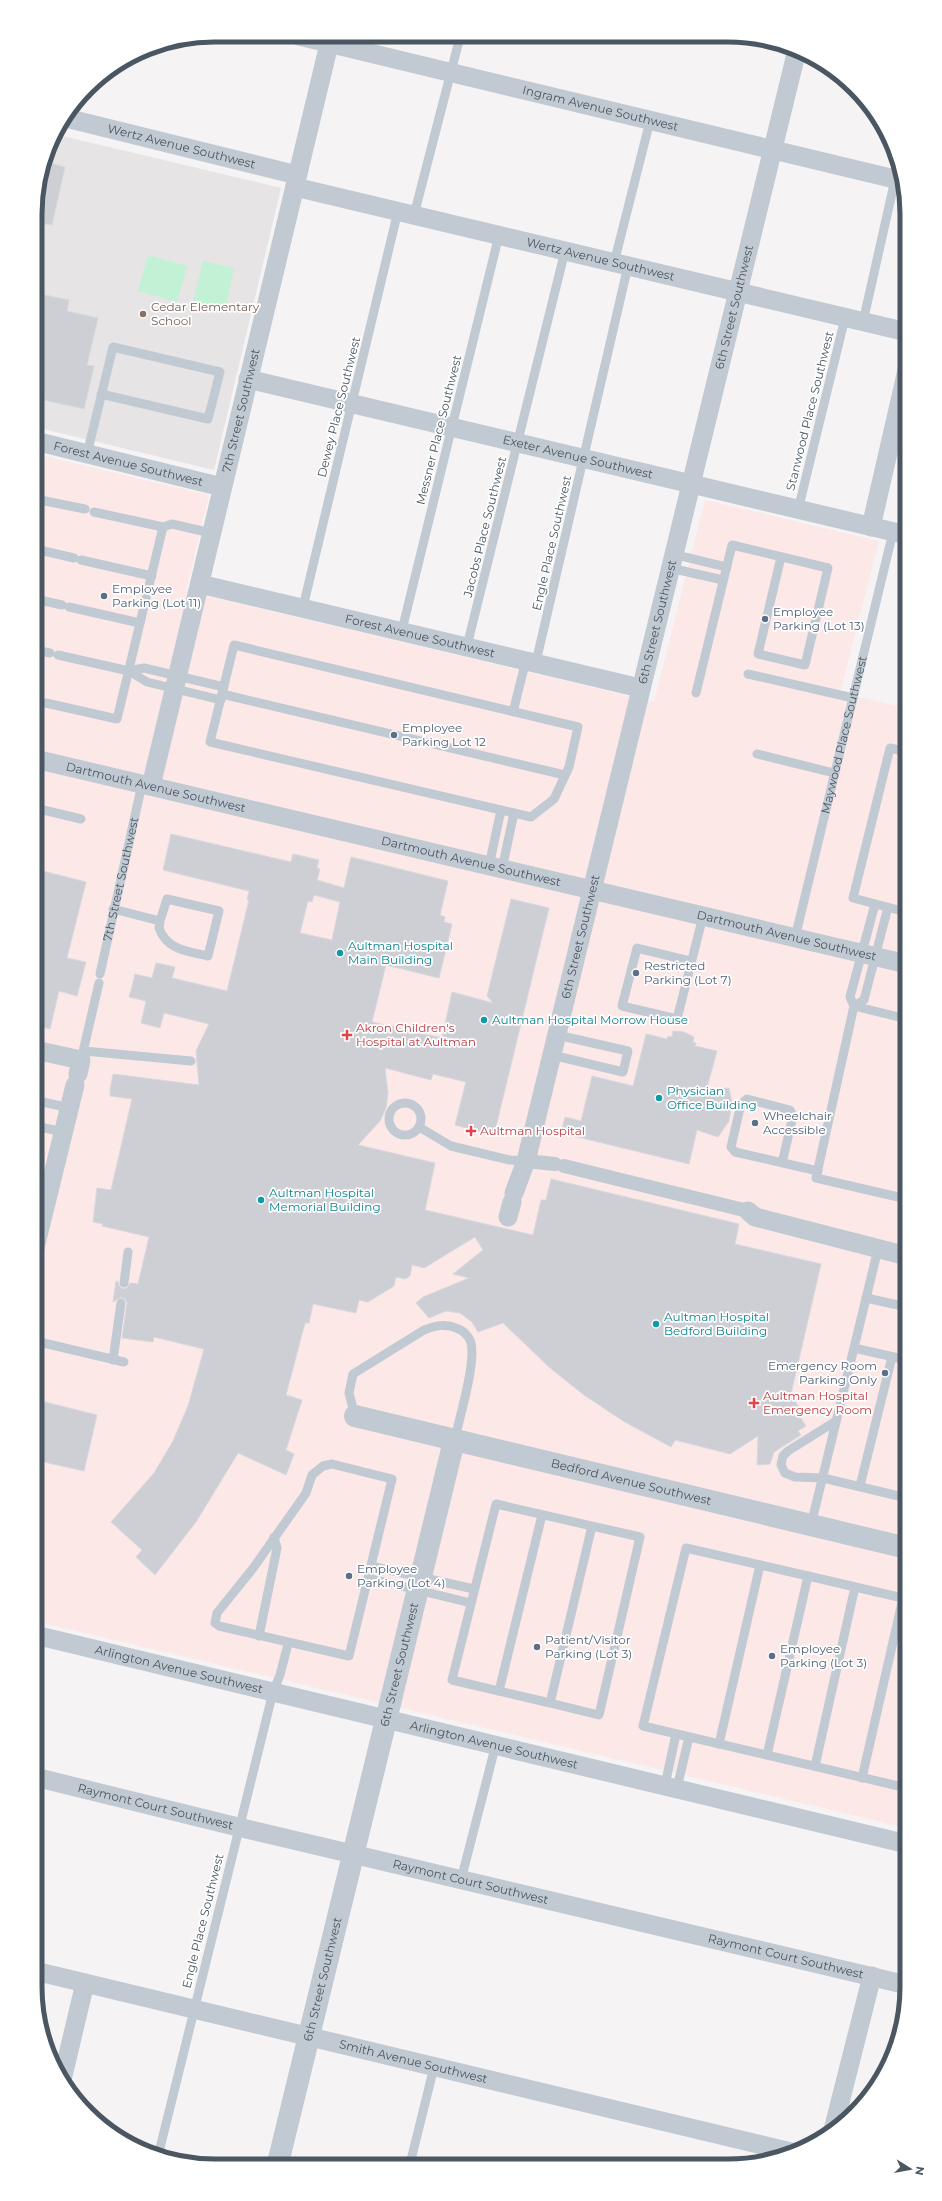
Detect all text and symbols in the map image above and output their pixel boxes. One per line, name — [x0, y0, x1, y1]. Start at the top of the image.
street label: Ingram Avenue Southwest — [521, 82, 680, 134]
street label: Wertz Avenue Southwest — [106, 121, 257, 172]
street label: Wertz Avenue Southwest — [525, 234, 676, 284]
street label: 6th Street Southwest — [711, 243, 756, 371]
place label: Cedar Elementary School — [151, 299, 260, 328]
marker: Cedar Elementary School — [138, 309, 148, 319]
street label: Stanwood Place Southwest — [782, 329, 837, 492]
street label: Dewey Place Southwest — [314, 335, 363, 479]
street label: 7th Street Southwest — [219, 347, 263, 474]
street label: Messner Place Southwest — [413, 353, 464, 506]
street label: Exeter Avenue Southwest — [501, 432, 655, 482]
street label: Forest Avenue Southwest — [52, 438, 205, 489]
street label: Jacobs Place Southwest — [460, 455, 509, 600]
street label: Engle Place Southwest — [529, 474, 574, 612]
street label: 6th Street Southwest — [635, 558, 679, 685]
place label: Employee Parking (Lot 11) — [112, 581, 201, 610]
marker: Employee Parking (Lot 11) — [99, 591, 109, 601]
place label: Employee Parking (Lot 13) — [773, 604, 865, 633]
street label: Forest Avenue Southwest — [344, 611, 497, 660]
marker: Employee Parking (Lot 13) — [760, 614, 770, 624]
street label: Maywood Place Southwest — [817, 654, 870, 815]
place label: Employee Parking Lot 12 — [402, 720, 486, 749]
marker: Employee Parking Lot 12 — [389, 730, 399, 740]
street label: Dartmouth Avenue Southwest — [64, 759, 247, 815]
street label: 7th Street Southwest — [99, 816, 141, 943]
street label: Dartmouth Avenue Southwest — [380, 833, 563, 889]
street label: 6th Street Southwest — [558, 873, 603, 1000]
street label: Dartmouth Avenue Southwest — [695, 907, 878, 964]
place label: Aultman Hospital Main Building — [348, 938, 453, 967]
marker: Aultman Hospital Main Building — [335, 948, 345, 958]
place label: Restricted Parking (Lot 7) — [644, 958, 732, 987]
marker: Restricted Parking (Lot 7) — [631, 968, 641, 978]
place label: Aultman Hospital Morrow House — [492, 1012, 688, 1027]
marker: Aultman Hospital Morrow House — [479, 1015, 489, 1025]
place label: Akron Children's Hospital at Aultman — [356, 1020, 476, 1049]
marker: Akron Children's Hospital at Aultman — [341, 1029, 353, 1041]
place label: Physician Office Building — [667, 1083, 757, 1112]
marker: Physician Office Building — [654, 1093, 664, 1103]
place label: Wheelchair Accessible — [763, 1108, 832, 1137]
marker: Wheelchair Accessible — [750, 1118, 760, 1128]
place label: Aultman Hospital — [480, 1123, 585, 1138]
marker: Aultman Hospital — [465, 1125, 477, 1137]
place label: Aultman Hospital Memorial Building — [269, 1185, 381, 1214]
marker: Aultman Hospital Memorial Building — [256, 1195, 266, 1205]
place label: Aultman Hospital Bedford Building — [664, 1309, 769, 1338]
marker: Aultman Hospital Bedford Building — [651, 1319, 661, 1329]
place label: Emergency Room Parking Only — [768, 1358, 877, 1387]
marker: Emergency Room Parking Only — [880, 1368, 890, 1378]
place label: Aultman Hospital Emergency Room — [763, 1388, 872, 1417]
marker: Aultman Hospital Emergency Room — [748, 1397, 760, 1409]
street label: Bedford Avenue Southwest — [550, 1455, 713, 1508]
place label: Employee Parking (Lot 4) — [357, 1561, 445, 1590]
marker: Employee Parking (Lot 4) — [344, 1571, 354, 1581]
street label: 6th Street Southwest — [377, 1601, 421, 1728]
place label: Patient/Visitor Parking (Lot 3) — [545, 1632, 632, 1661]
place label: Employee Parking (Lot 3) — [780, 1641, 867, 1670]
street label: Arlington Avenue Southwest — [93, 1642, 265, 1696]
marker: Patient/Visitor Parking (Lot 3) — [532, 1642, 542, 1652]
marker: Employee Parking (Lot 3) — [767, 1651, 777, 1661]
street label: Arlington Avenue Southwest — [409, 1717, 580, 1772]
street label: Raymont Court Southwest — [76, 1780, 235, 1833]
street label: Engle Place Southwest — [179, 1852, 227, 1990]
street label: Raymont Court Southwest — [391, 1856, 550, 1907]
street label: 6th Street Southwest — [300, 1916, 345, 2043]
street label: Raymont Court Southwest — [707, 1930, 865, 1982]
street label: Smith Avenue Southwest — [338, 2036, 489, 2086]
north arrow — [890, 2149, 930, 2189]
text: N — [912, 2165, 928, 2177]

